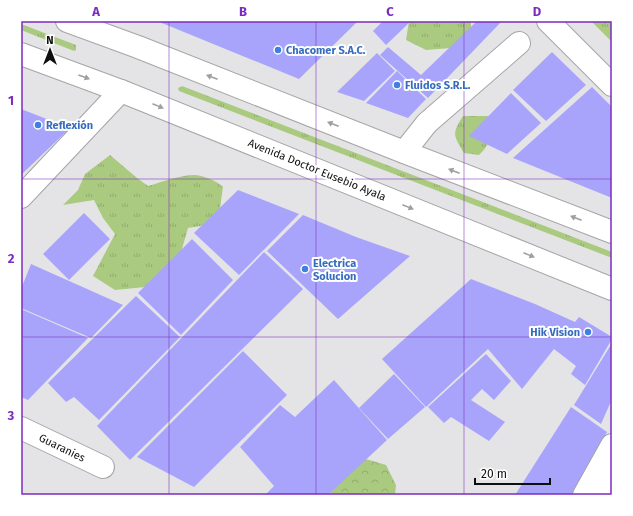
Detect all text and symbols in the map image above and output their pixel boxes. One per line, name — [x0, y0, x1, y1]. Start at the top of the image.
text: A — [91, 4, 100, 19]
text: B — [239, 4, 247, 19]
text: C — [386, 4, 394, 19]
text: D — [533, 4, 542, 19]
north arrow — [30, 30, 70, 70]
text: N — [46, 34, 54, 47]
place label: Chacomer S.A.C. — [286, 44, 366, 57]
marker: Chacomer S.A.C. — [273, 45, 283, 55]
one-way arrow — [206, 73, 218, 79]
one-way arrow — [78, 75, 90, 81]
place label: Fluidos S.R.L. — [405, 79, 471, 92]
marker: Fluidos S.R.L. — [392, 80, 402, 90]
text: 1 — [8, 93, 14, 108]
one-way arrow — [152, 103, 164, 109]
place label: Reflexión — [46, 119, 93, 132]
marker: Reflexión — [33, 120, 43, 130]
one-way arrow — [327, 121, 339, 127]
street label: Avenida Doctor Eusebio Ayala — [246, 136, 388, 204]
one-way arrow — [448, 168, 460, 174]
one-way arrow — [403, 204, 415, 210]
one-way arrow — [569, 214, 581, 220]
text: 2 — [8, 251, 15, 266]
one-way arrow — [523, 253, 535, 259]
place label: Electrica Solucion — [313, 257, 356, 283]
marker: Electrica Solucion — [300, 264, 310, 274]
place label: Hik Vision — [530, 326, 580, 339]
marker: Hik Vision — [583, 327, 593, 337]
text: 3 — [7, 408, 15, 423]
street label: Guaranies — [37, 431, 87, 465]
scale bar — [475, 460, 550, 486]
text: 20 m — [481, 467, 507, 481]

